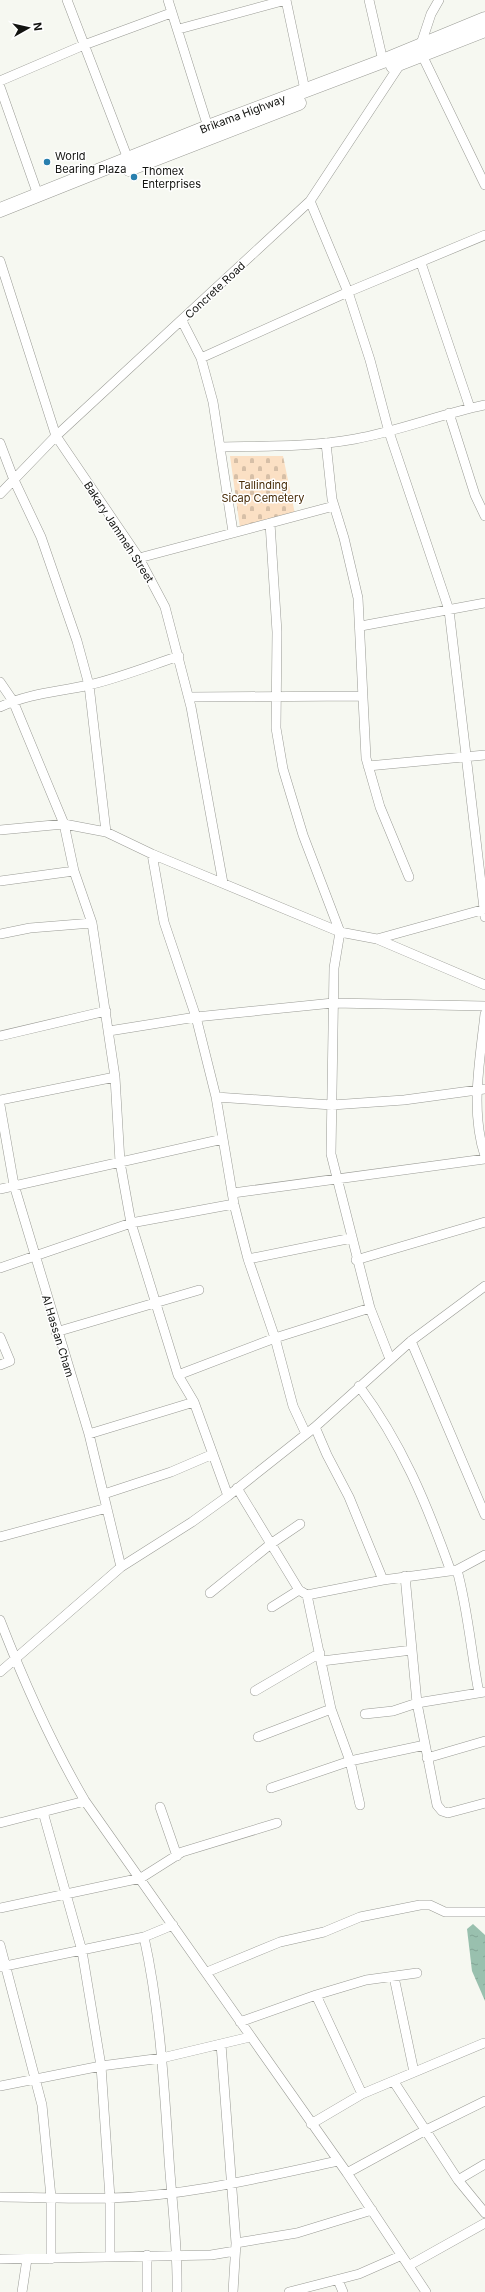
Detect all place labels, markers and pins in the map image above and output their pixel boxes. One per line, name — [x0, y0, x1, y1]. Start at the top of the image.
place label: World Bearing Plaza — [55, 149, 126, 176]
marker: World Bearing Plaza — [42, 157, 52, 167]
place label: Thomex Enterprises — [142, 164, 201, 191]
marker: Thomex Enterprises — [129, 172, 139, 182]

